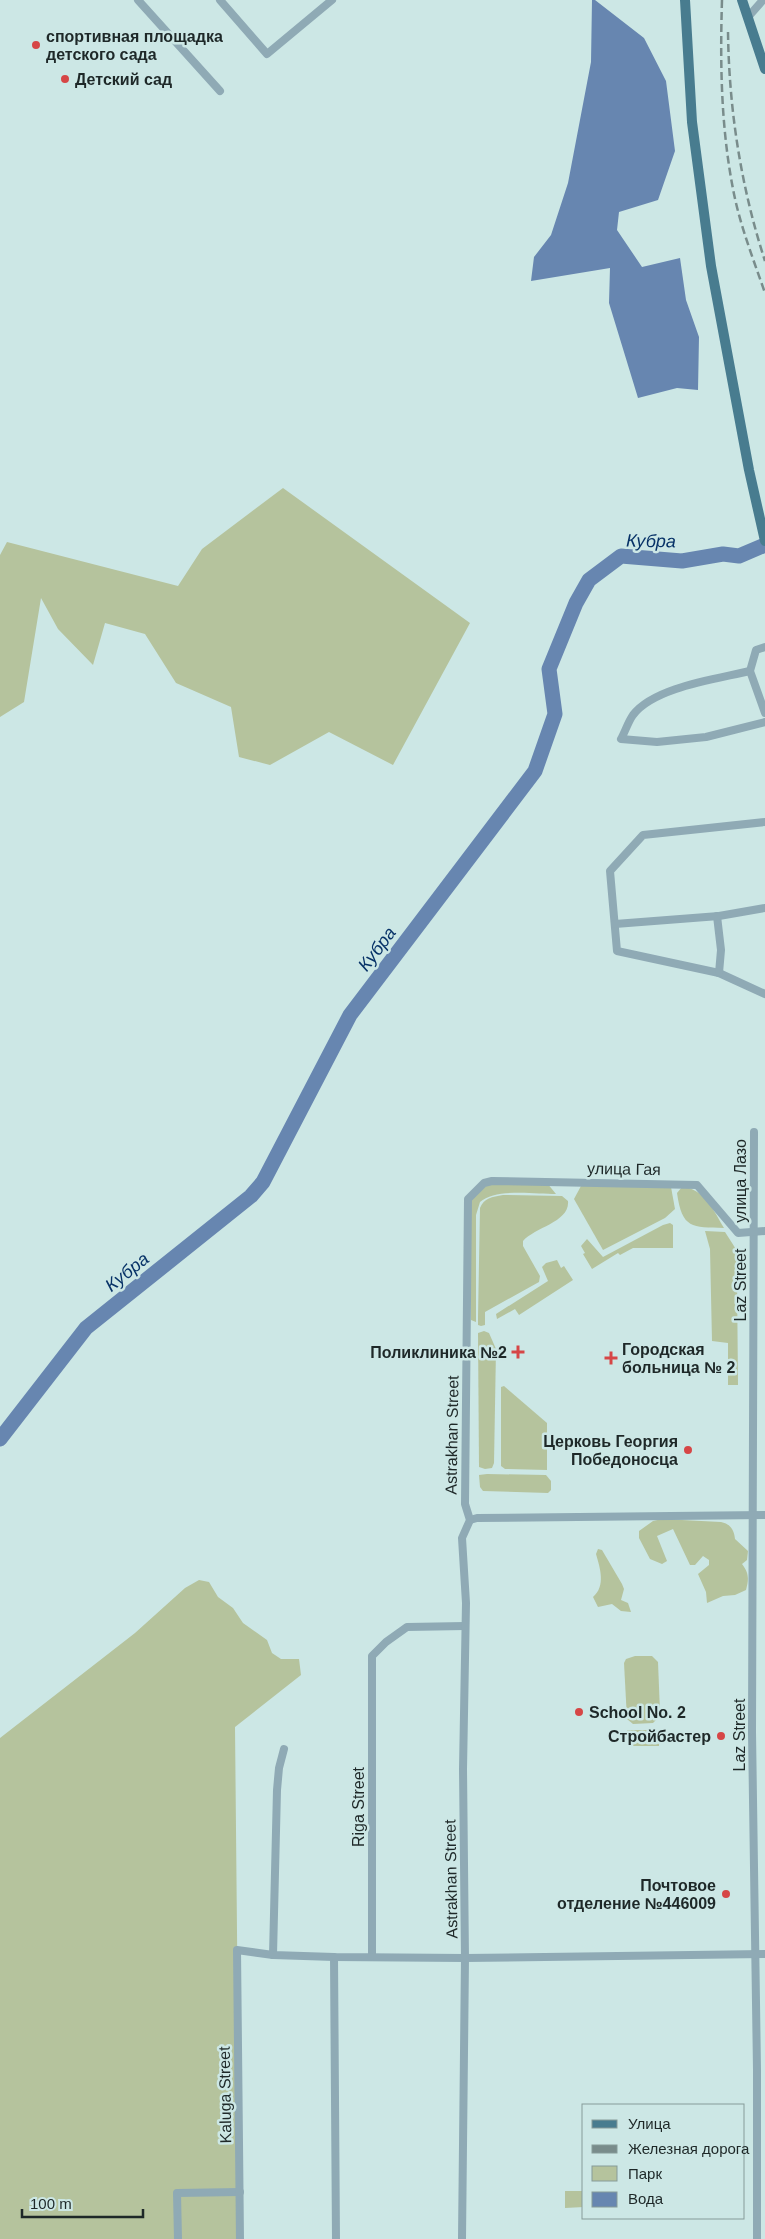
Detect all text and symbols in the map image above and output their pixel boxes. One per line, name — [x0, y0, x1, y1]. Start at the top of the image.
place label: спортивная площадка детского сада — [46, 28, 223, 63]
marker: спортивная площадка детского сада — [30, 39, 42, 51]
place label: Детский сад — [75, 71, 172, 88]
marker: Детский сад — [59, 73, 71, 85]
water label: Кубра — [626, 531, 676, 551]
water label: Кубра — [354, 923, 400, 975]
street label: улица Лазо — [732, 1139, 749, 1223]
street label: улица Гая — [587, 1160, 661, 1178]
street label: Laz Street — [732, 1248, 749, 1321]
water label: Кубра — [101, 1249, 153, 1295]
place label: Городская больница № 2 — [622, 1341, 735, 1376]
place label: Поликлиника №2 — [370, 1344, 507, 1361]
marker: Поликлиника №2 — [511, 1345, 525, 1359]
marker: Городская больница № 2 — [604, 1351, 618, 1365]
street label: Astrakhan Street — [442, 1375, 462, 1495]
place label: Церковь Георгия Победоносца — [543, 1433, 678, 1468]
marker: Церковь Георгия Победоносца — [682, 1444, 694, 1456]
street label: Laz Street — [731, 1698, 748, 1771]
place label: School No. 2 — [589, 1704, 686, 1721]
marker: School No. 2 — [573, 1706, 585, 1718]
place label: Стройбастер — [608, 1728, 711, 1745]
marker: Стройбастер — [715, 1730, 727, 1742]
street label: Riga Street — [350, 1766, 367, 1847]
street label: Astrakhan Street — [441, 1819, 461, 1939]
place label: Почтовое отделение №446009 — [557, 1877, 716, 1912]
marker: Почтовое отделение №446009 — [720, 1888, 732, 1900]
street label: Kaluga Street — [216, 2046, 234, 2144]
legend — [582, 2104, 745, 2219]
text: Улица — [628, 2115, 671, 2132]
text: Железная дорога — [628, 2140, 750, 2157]
text: Парк — [628, 2165, 662, 2182]
scale bar — [22, 2186, 144, 2218]
text: Вода — [628, 2190, 664, 2207]
text: 100 m — [30, 2195, 72, 2212]

